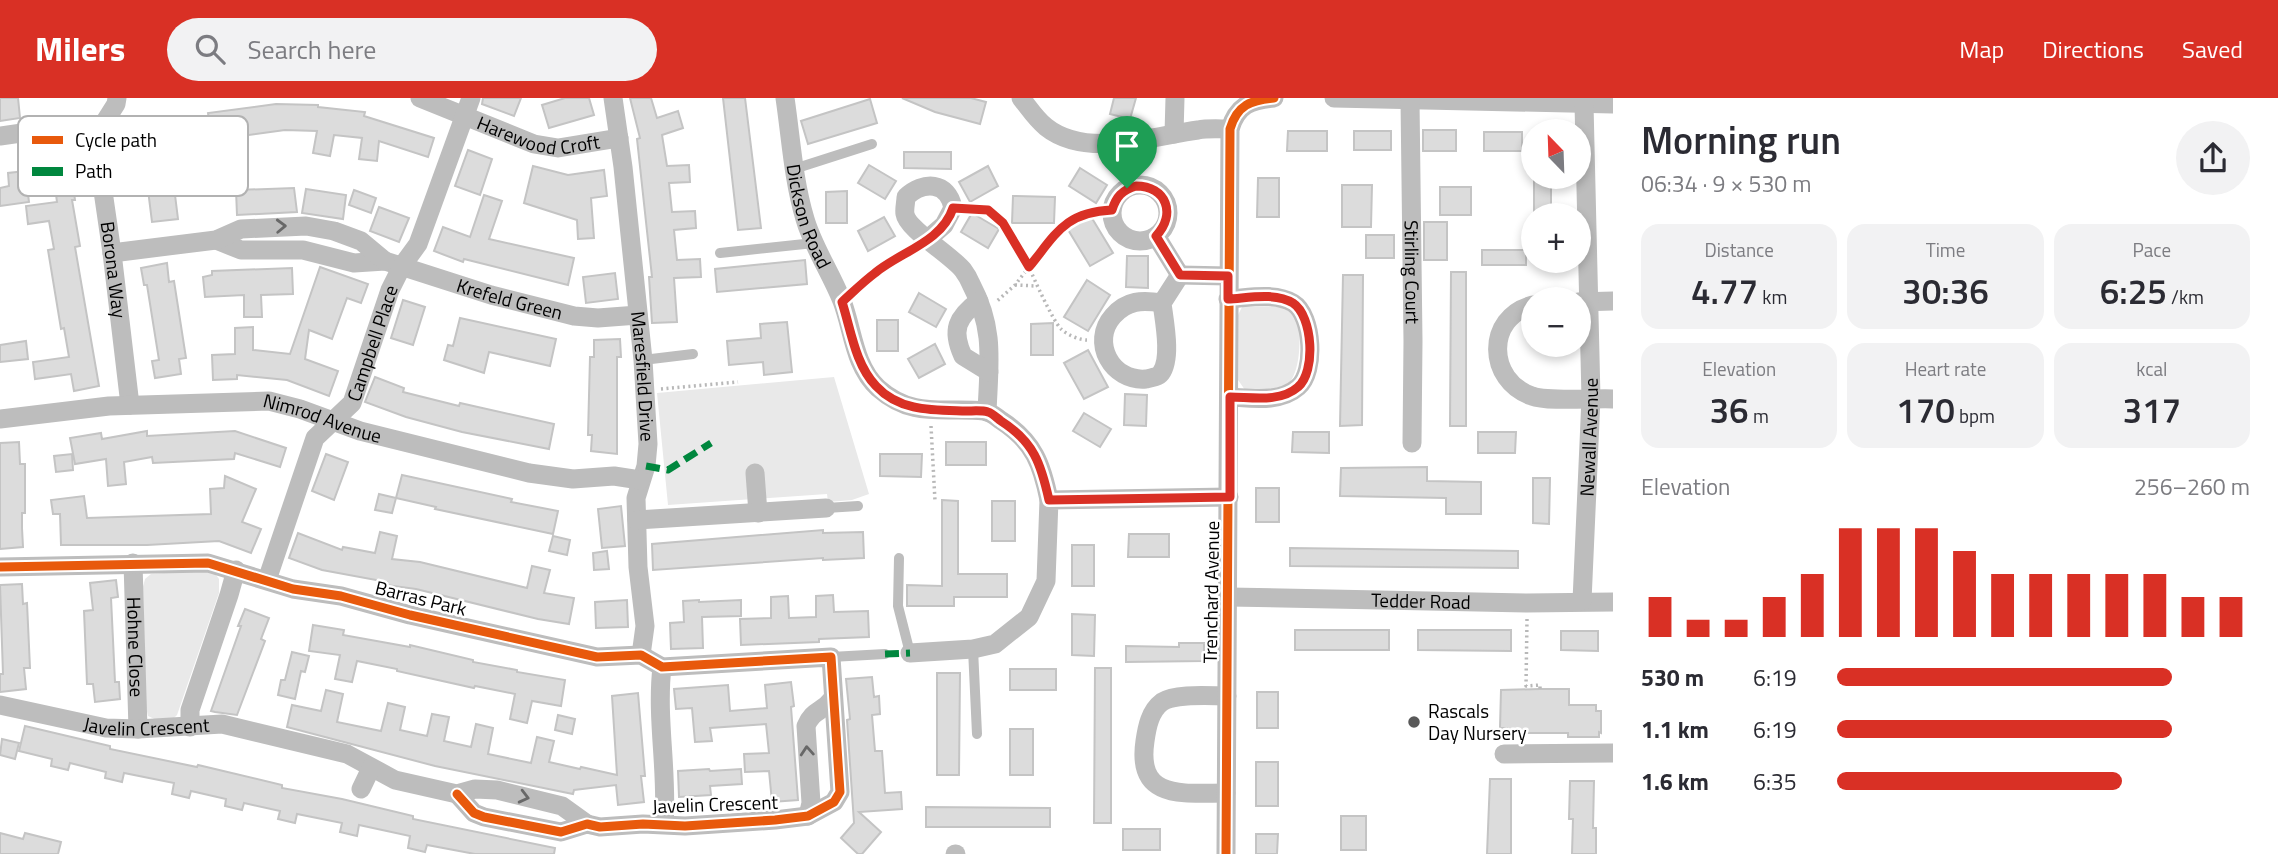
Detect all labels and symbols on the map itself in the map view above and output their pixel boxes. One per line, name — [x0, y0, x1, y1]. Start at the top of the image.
street label: Harewood Croft — [473, 108, 602, 162]
legend — [18, 116, 248, 196]
pin — [1097, 116, 1157, 188]
north arrow — [1521, 119, 1591, 189]
text: Cycle path — [75, 125, 157, 154]
text: Path — [75, 156, 113, 185]
street label: Dickson Road — [780, 162, 839, 273]
street label: Borona Way — [94, 219, 135, 320]
one-way arrow — [276, 219, 287, 234]
street label: Stirling Court — [1397, 220, 1428, 324]
street label: Krefeld Green — [453, 270, 566, 327]
street label: Campbell Place — [339, 281, 405, 405]
street label: Maresfield Drive — [624, 310, 663, 442]
street label: Newall Avenue — [1572, 378, 1605, 497]
street label: Nimrod Avenue — [260, 385, 385, 450]
street label: Trenchard Avenue — [1195, 520, 1226, 664]
street label: Barras Park — [372, 572, 470, 623]
street label: Tedder Road — [1371, 585, 1471, 616]
street label: Hohne Close — [120, 596, 152, 697]
place label: Rascals Day Nursery — [1428, 696, 1527, 747]
street label: Javelin Crescent — [81, 709, 211, 743]
marker: Rascals Day Nursery — [1406, 714, 1422, 730]
one-way arrow — [800, 745, 815, 756]
street label: Javelin Crescent — [651, 787, 779, 820]
one-way arrow — [518, 789, 530, 803]

